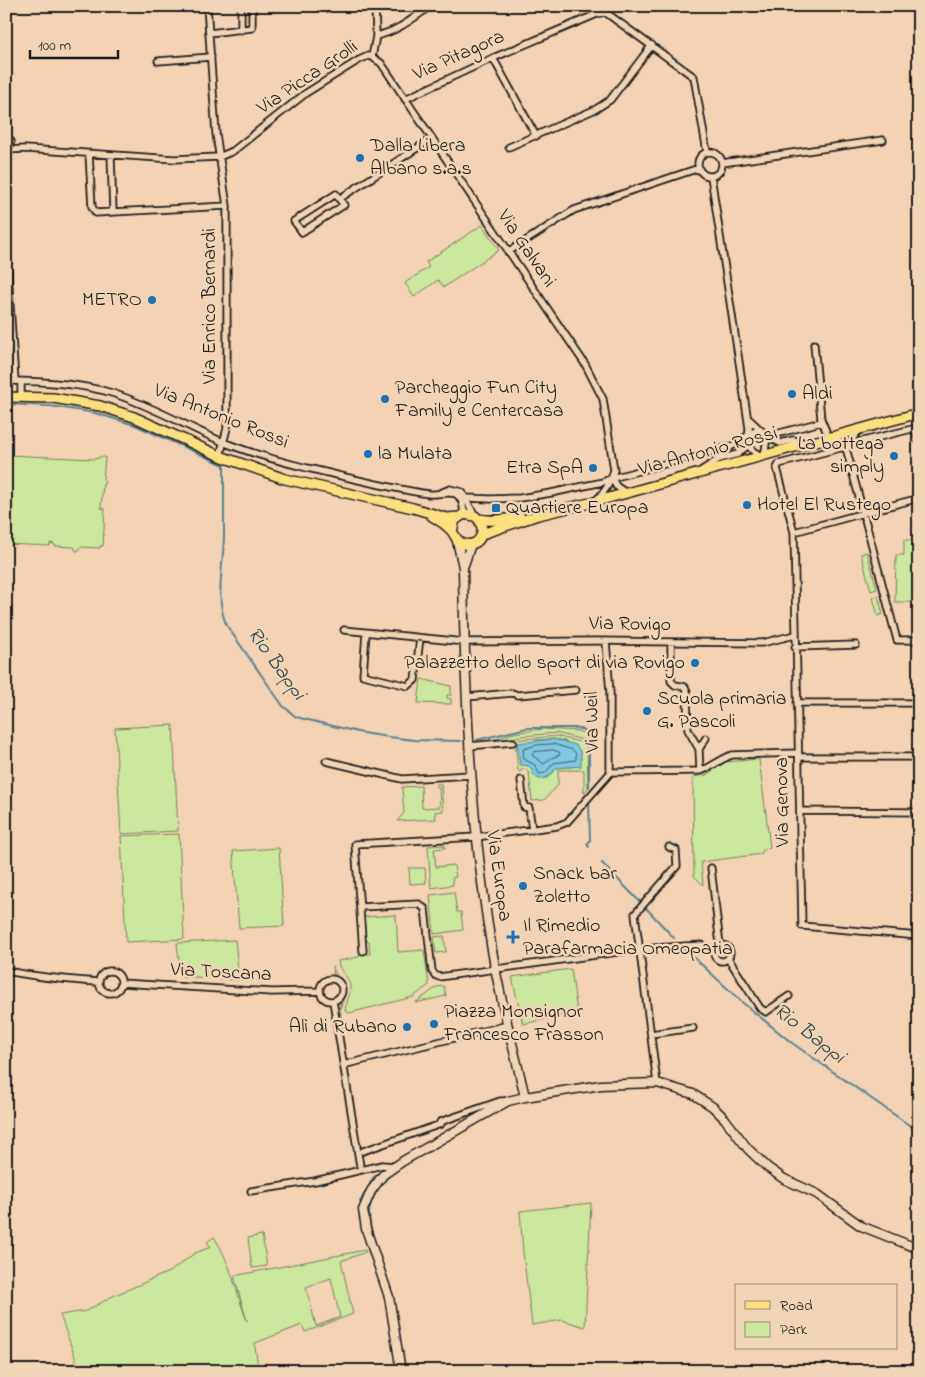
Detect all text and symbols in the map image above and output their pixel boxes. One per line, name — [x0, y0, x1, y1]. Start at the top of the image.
street label: Via Pitagora — [408, 23, 510, 90]
scale bar — [30, 28, 118, 60]
street label: Via Picca Grolli — [251, 33, 364, 123]
text: 100 m — [38, 35, 71, 57]
place label: Dalla Libera Albano s.a.s — [369, 132, 472, 184]
marker: Dalla Libera Albano s.a.s — [354, 152, 366, 164]
street label: Via Galvani — [489, 203, 563, 294]
street label: Via Enrico Bernardi — [196, 228, 225, 385]
place label: METRO — [82, 286, 142, 315]
marker: METRO — [146, 294, 158, 306]
place label: Parcheggio Fun City Family e Centercasa — [394, 374, 564, 426]
street label: Via Antonio Rossi — [148, 376, 293, 457]
place label: Aldi — [802, 380, 833, 409]
marker: Aldi — [786, 388, 798, 400]
marker: Parcheggio Fun City Family e Centercasa — [379, 393, 391, 405]
street label: Via Antonio Rossi — [634, 419, 781, 485]
place label: La bottega simply — [798, 430, 884, 482]
place label: la Mulata — [378, 440, 452, 469]
marker: la Mulata — [362, 448, 374, 460]
marker: La bottega simply — [888, 450, 900, 462]
place label: Etra SpA — [506, 454, 583, 483]
marker: Etra SpA — [587, 462, 599, 474]
place label: Hotel El Rustego — [757, 491, 891, 521]
place label: Quartiere Europa — [506, 494, 648, 523]
marker: Hotel El Rustego — [741, 499, 753, 511]
marker: Quartiere Europa — [490, 502, 502, 514]
street label: Via Rovigo — [588, 610, 671, 641]
water label: Rio Bappi — [239, 621, 314, 708]
place label: Palazzetto dello sport di via Rovigo — [404, 649, 685, 679]
marker: Palazzetto dello sport di via Rovigo — [689, 657, 701, 669]
place label: Scuola primaria G. Pascoli — [657, 685, 787, 737]
street label: Via Weil — [578, 691, 608, 754]
marker: Scuola primaria G. Pascoli — [641, 705, 653, 717]
street label: Via Genova — [768, 757, 798, 848]
street label: Via Europa — [477, 828, 519, 923]
place label: Snack bar Zoletto — [533, 860, 617, 912]
marker: Snack bar Zoletto — [517, 880, 529, 892]
place label: Il Rimedio Parafarmacia Omeopatia — [523, 912, 733, 964]
marker: Il Rimedio Parafarmacia Omeopatia — [507, 931, 519, 943]
street label: Via Toscana — [169, 956, 272, 990]
water label: Rio Bappi — [767, 996, 853, 1073]
place label: Piazza Monsignor Francesco Frasson — [443, 998, 604, 1050]
place label: Alì di Rubano — [289, 1013, 397, 1042]
marker: Piazza Monsignor Francesco Frasson — [428, 1018, 440, 1030]
marker: Alì di Rubano — [401, 1021, 413, 1033]
legend — [735, 1284, 898, 1350]
text: Road — [780, 1295, 813, 1317]
text: Park — [780, 1319, 808, 1341]

